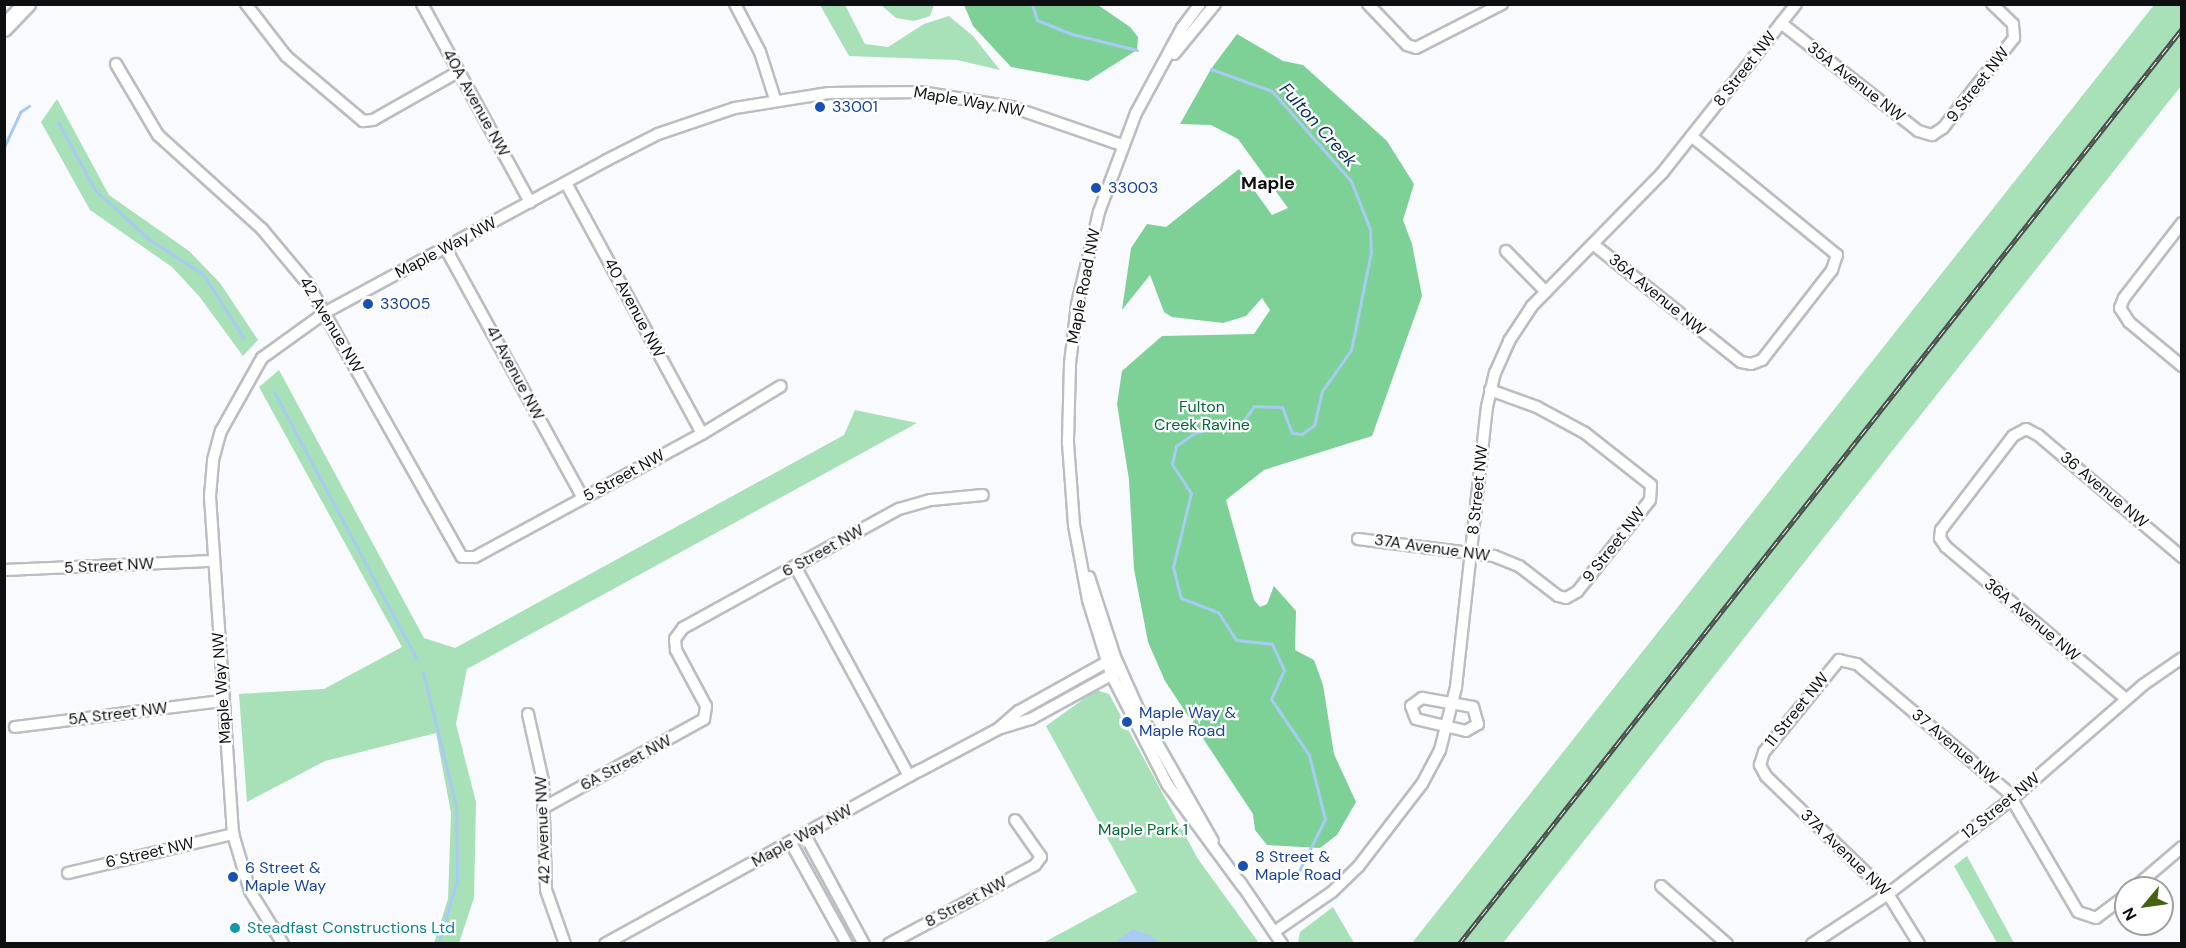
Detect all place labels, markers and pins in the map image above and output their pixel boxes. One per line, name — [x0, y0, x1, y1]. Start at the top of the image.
place label: 33001 — [832, 97, 878, 117]
marker: 33001 — [813, 100, 827, 114]
place label: 33003 — [1108, 178, 1158, 198]
marker: 33003 — [1089, 181, 1103, 195]
place label: 33005 — [380, 294, 431, 314]
marker: 33005 — [361, 297, 375, 311]
place label: Maple Way & Maple Road — [1139, 703, 1236, 741]
marker: Maple Way & Maple Road — [1120, 715, 1134, 729]
place label: 8 Street & Maple Road — [1255, 847, 1341, 885]
place label: 6 Street & Maple Way — [245, 858, 326, 896]
marker: 8 Street & Maple Road — [1236, 859, 1250, 873]
marker: 6 Street & Maple Way — [226, 870, 240, 884]
place label: Steadfast Constructions Ltd — [247, 918, 455, 938]
marker: Steadfast Constructions Ltd — [228, 921, 242, 935]

